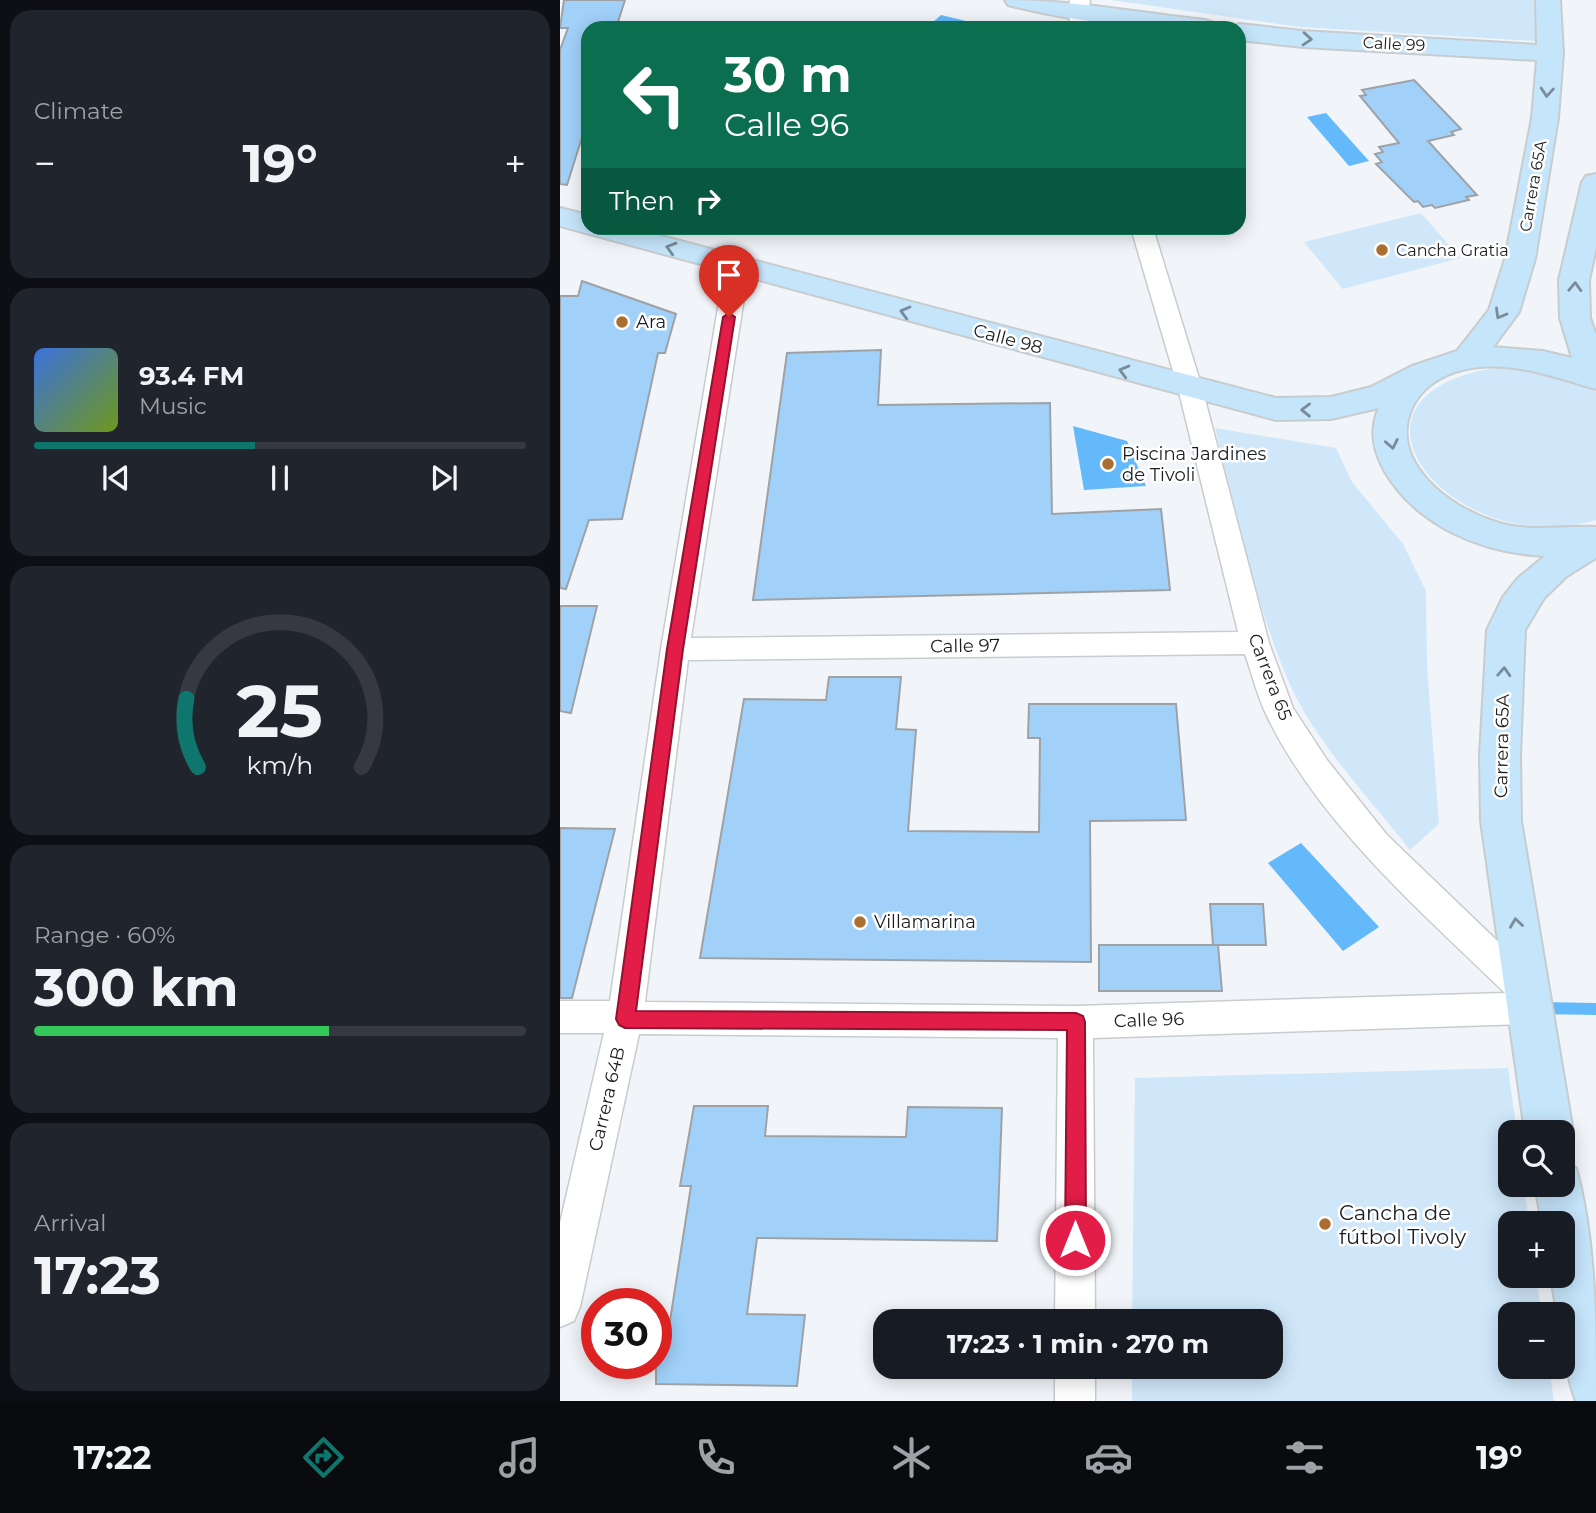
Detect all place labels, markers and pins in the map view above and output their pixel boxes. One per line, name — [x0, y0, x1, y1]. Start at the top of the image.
place label: Cancha Gratia — [1396, 241, 1509, 260]
marker: Cancha Gratia — [1374, 242, 1390, 258]
pin — [699, 245, 759, 317]
place label: Ara — [636, 311, 666, 333]
marker: Ara — [614, 314, 630, 330]
place label: Piscina Jardines de Tivoli — [1122, 443, 1267, 486]
marker: Piscina Jardines de Tivoli — [1100, 456, 1116, 472]
place label: Villamarina — [874, 911, 976, 933]
marker: Villamarina — [852, 914, 868, 930]
place label: Cancha de fútbol Tivoly — [1339, 1200, 1467, 1249]
marker: Cancha de fútbol Tivoly — [1317, 1216, 1333, 1232]

